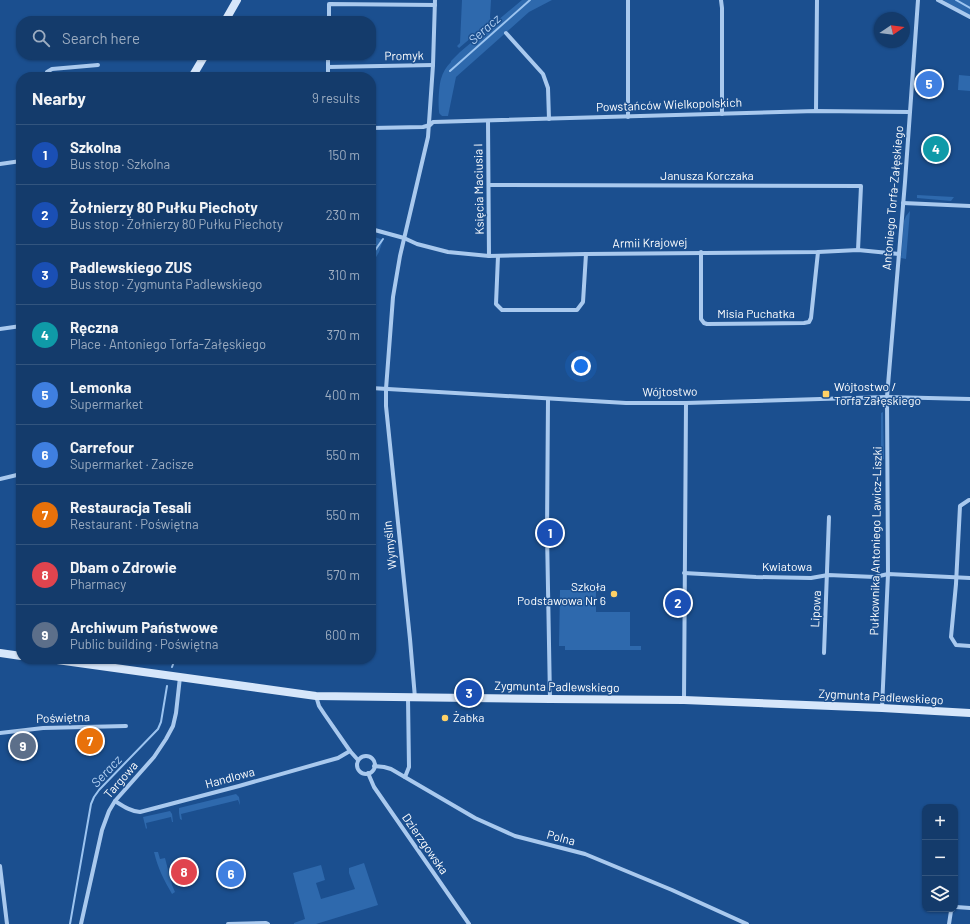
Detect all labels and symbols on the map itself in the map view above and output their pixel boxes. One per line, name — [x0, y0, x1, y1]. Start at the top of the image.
water label: Seracz — [465, 10, 504, 48]
north arrow — [874, 12, 910, 48]
street label: Promyk — [384, 48, 424, 62]
pin: 5 — [916, 69, 942, 99]
street label: Powstańców Wielkopolskich — [596, 94, 742, 114]
street label: Antoniego Torfa-Załęskiego — [879, 125, 905, 271]
pin: 4 — [923, 134, 949, 164]
street label: Księcia Maciusia I — [470, 143, 486, 235]
street label: Janusza Korczaka — [660, 168, 754, 182]
street label: Armii Krajowej — [612, 234, 688, 250]
street label: Misia Puchatka — [717, 306, 795, 320]
your location — [571, 356, 591, 376]
place label: Wójtostwo / Torfa Załęskiego — [834, 379, 921, 407]
street label: Wójtostwo — [642, 384, 698, 398]
marker: Wójtostwo / Torfa Załęskiego — [821, 389, 831, 399]
street label: Pułkownika Antoniego Lawicz-Liszki — [866, 446, 884, 636]
pin: 1 — [537, 518, 563, 548]
street label: Wymyślin — [379, 520, 399, 570]
street label: Kwiatowa — [762, 559, 812, 573]
place label: Szkoła Podstawowa Nr 6 — [517, 579, 606, 607]
pin: 2 — [665, 588, 691, 618]
marker: Szkoła Podstawowa Nr 6 — [609, 589, 619, 599]
street label: Lipowa — [807, 590, 823, 628]
pin: 3 — [456, 678, 482, 708]
street label: Zygmunta Padlewskiego — [494, 678, 620, 694]
street label: Zygmunta Padlewskiego — [818, 686, 944, 706]
street label: Poświętna — [36, 709, 90, 725]
place label: Żabka — [453, 710, 484, 724]
marker: Żabka — [440, 713, 450, 723]
pin: 7 — [77, 726, 103, 756]
pin: 9 — [10, 731, 36, 761]
water label: Seracz — [87, 752, 125, 790]
street label: Targowa — [100, 758, 140, 801]
street label: Handlowa — [203, 764, 256, 790]
street label: Dzierzgowska — [400, 810, 452, 876]
street label: Polna — [546, 827, 577, 848]
pin: 8 — [171, 857, 197, 887]
pin: 6 — [218, 859, 244, 889]

